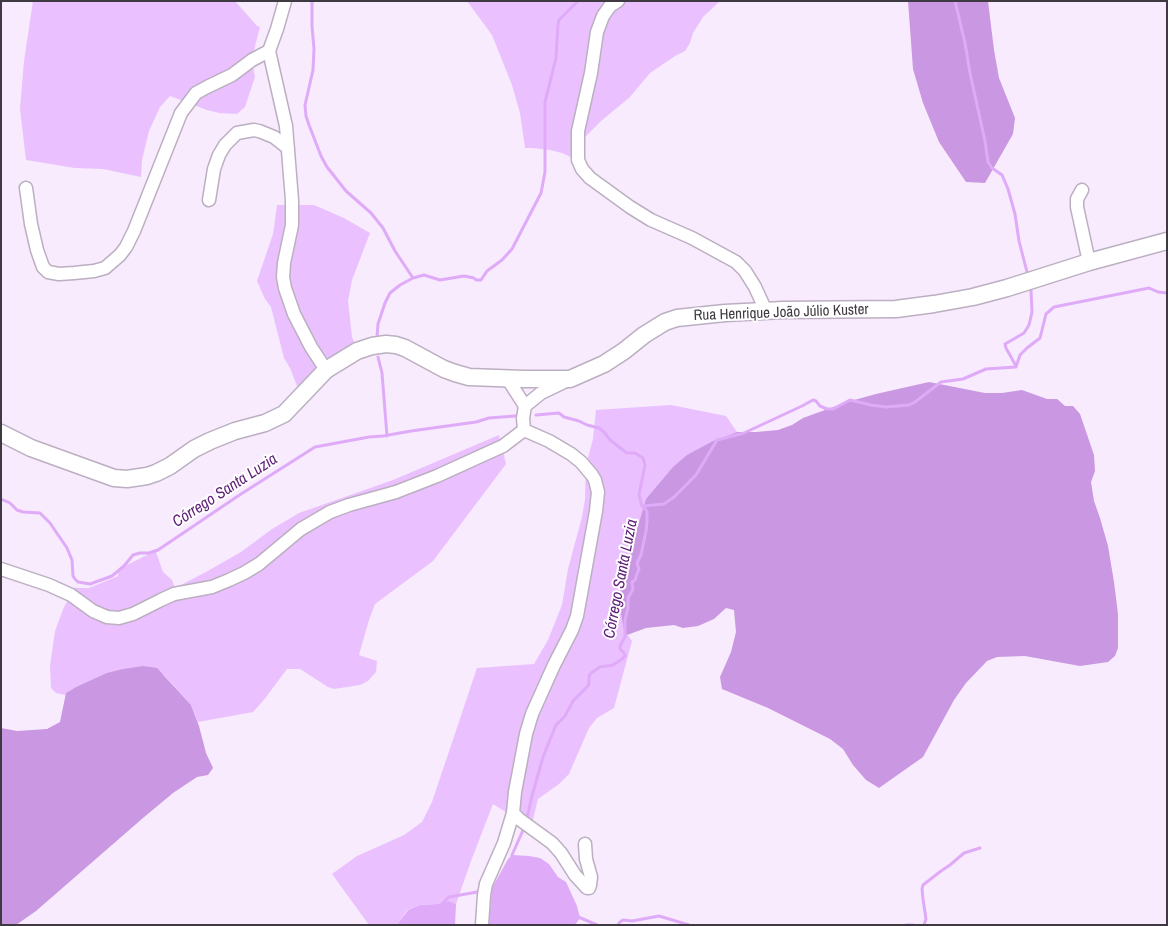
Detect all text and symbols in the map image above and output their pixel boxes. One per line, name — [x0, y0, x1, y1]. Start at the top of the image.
street label: Rua Henrique João Júlio Kuster — [693, 301, 869, 325]
water label: Córrego Santa Luzia — [169, 450, 281, 532]
water label: Córrego Santa Luzia — [600, 518, 642, 640]

